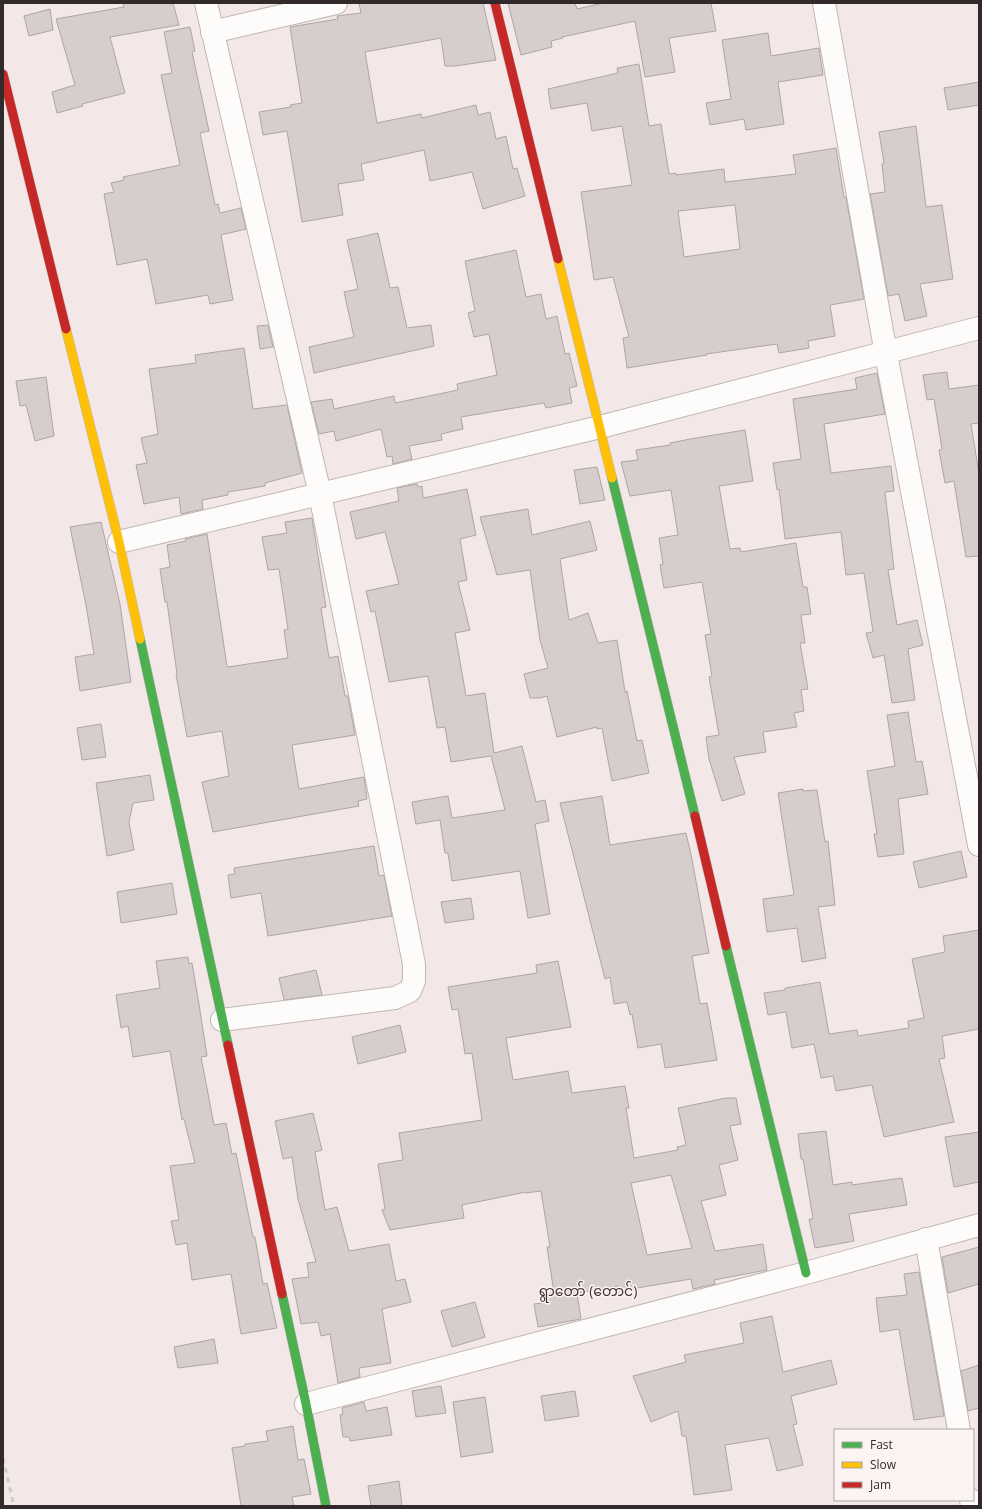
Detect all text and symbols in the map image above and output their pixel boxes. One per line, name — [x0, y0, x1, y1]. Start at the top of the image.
district label: ရွာတော် (တောင်) — [539, 1281, 637, 1303]
legend — [834, 1429, 974, 1501]
text: Fast — [870, 1436, 893, 1453]
text: Slow — [870, 1456, 897, 1473]
text: Jam — [869, 1476, 891, 1493]

